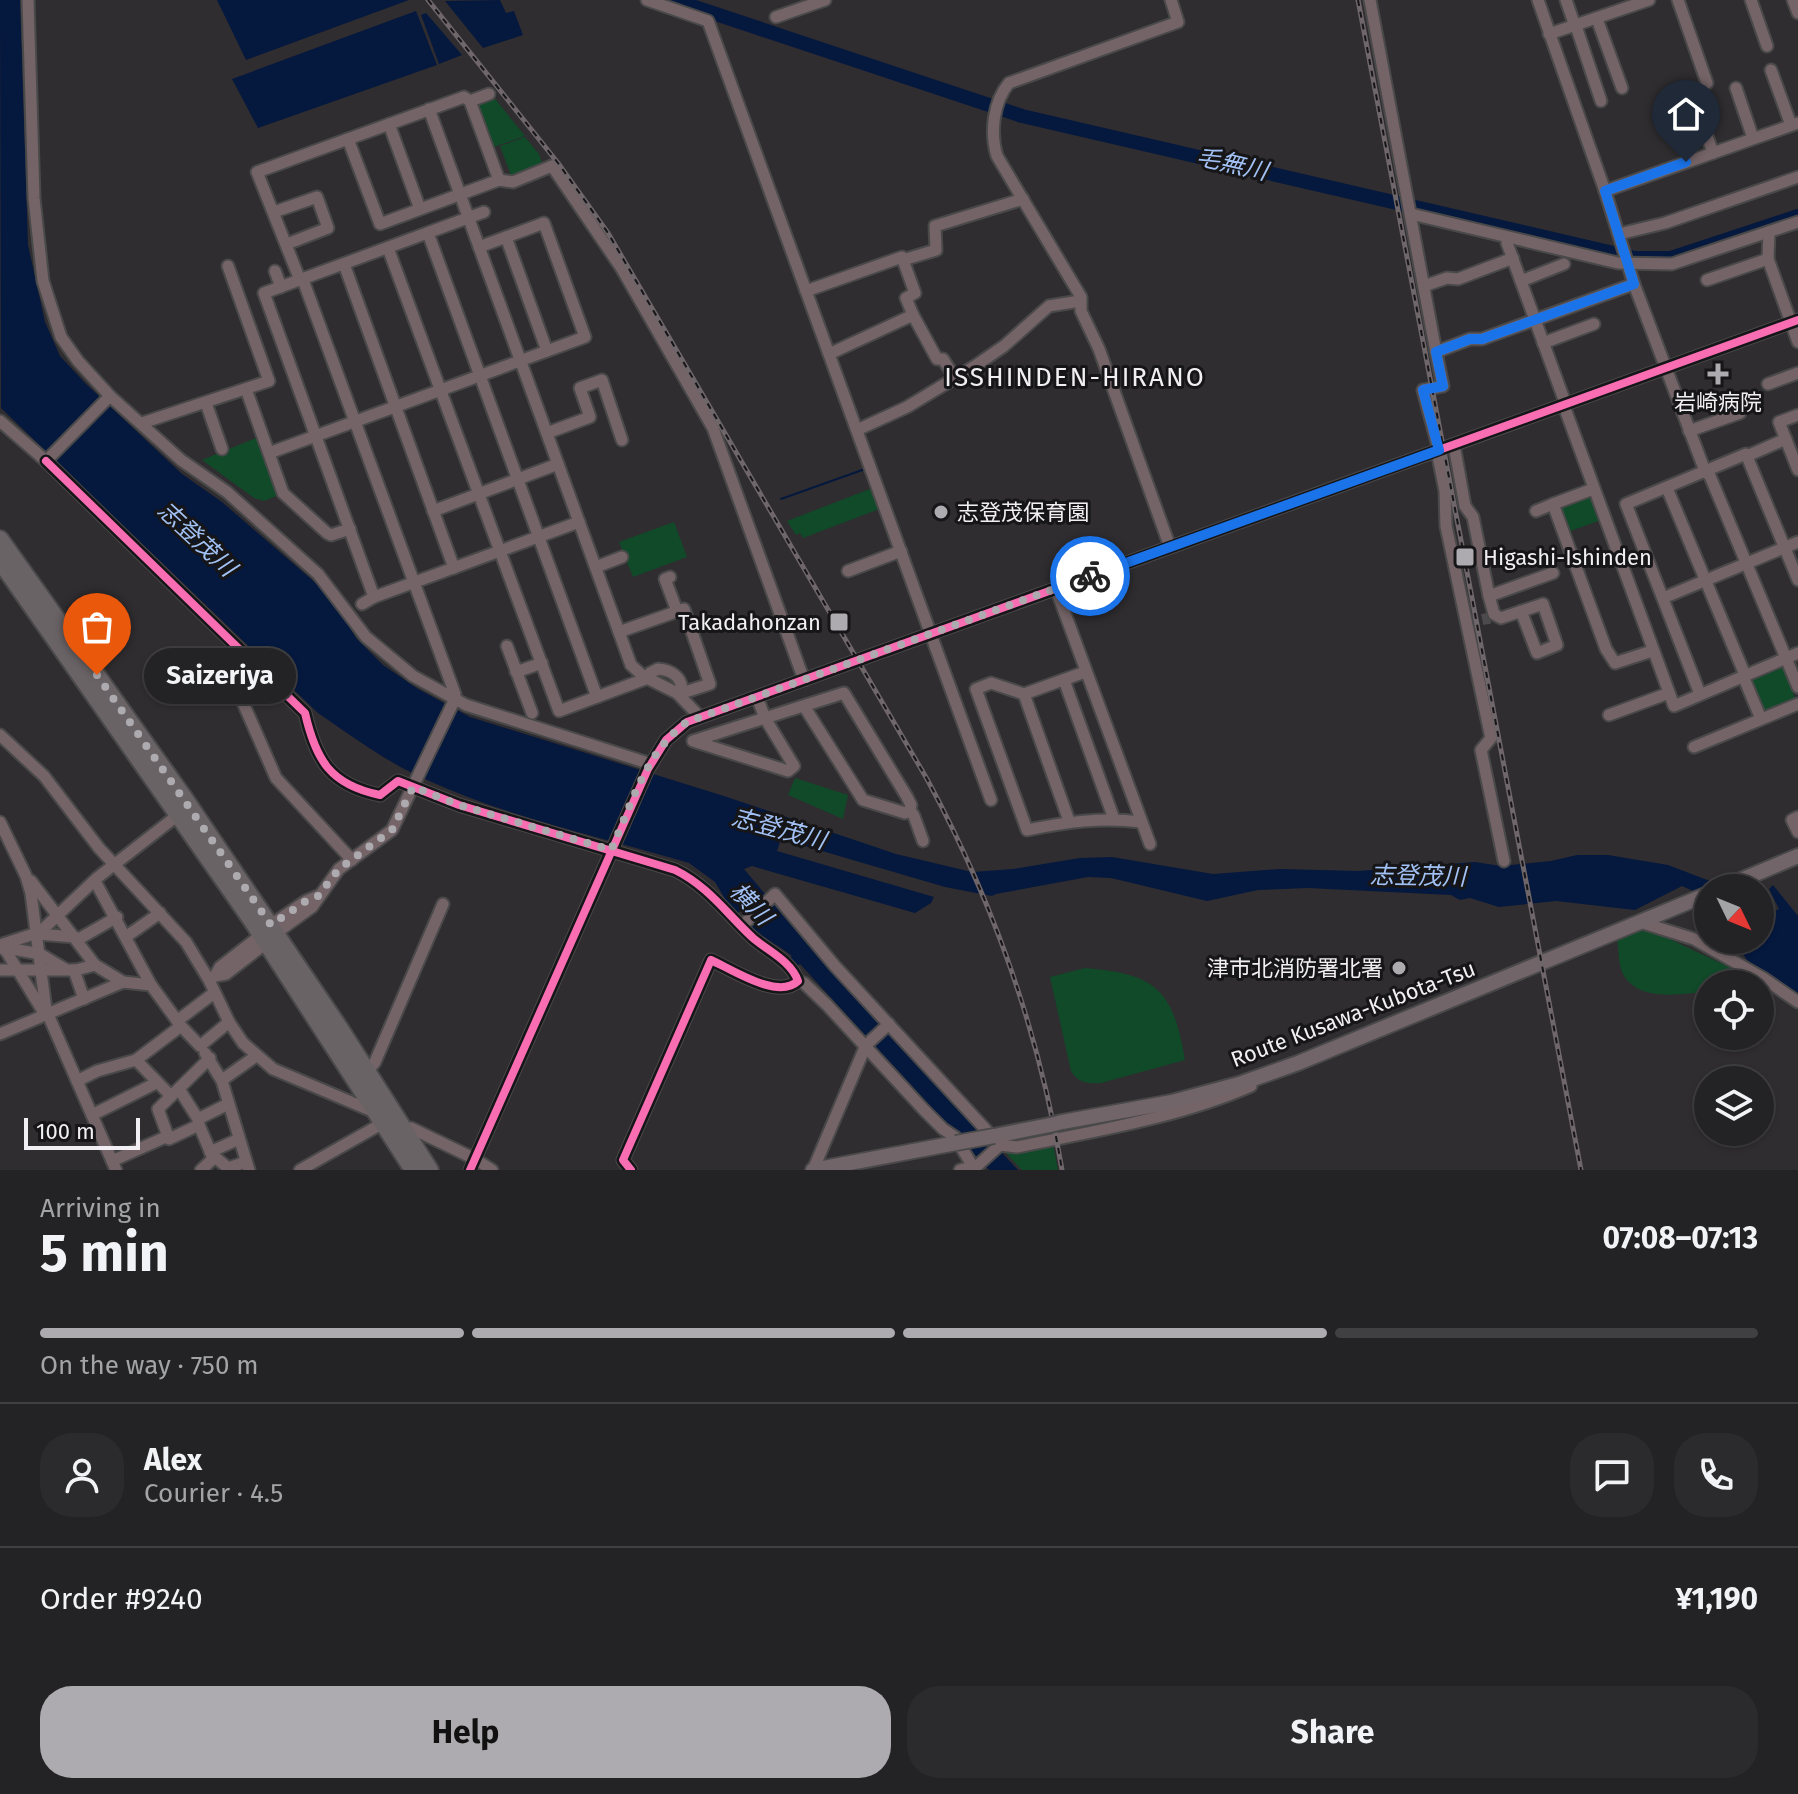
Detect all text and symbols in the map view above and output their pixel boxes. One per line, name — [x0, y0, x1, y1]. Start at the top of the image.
pin — [1652, 80, 1720, 162]
icon: home — [1664, 92, 1708, 136]
water label: 毛無川 — [1194, 142, 1273, 186]
district label: ISSHINDEN-HIRANO — [944, 362, 1206, 393]
marker: 岩崎病院 — [1707, 363, 1729, 385]
place label: 岩崎病院 — [1674, 389, 1762, 416]
water label: 志登茂川 — [152, 496, 244, 584]
place label: 志登茂保育園 — [957, 499, 1089, 526]
marker: 志登茂保育園 — [932, 503, 950, 521]
courier — [1050, 536, 1130, 616]
place label: Higashi-Ishinden — [1483, 544, 1652, 571]
marker: Higashi-Ishinden — [1454, 546, 1476, 568]
icon: bike — [1068, 554, 1112, 598]
pin — [63, 593, 131, 675]
icon: bag — [75, 605, 119, 649]
place label: Takadahonzan — [678, 609, 821, 636]
marker: Takadahonzan — [828, 611, 850, 633]
callout: Saizeriya — [145, 647, 297, 703]
text: Saizeriya — [166, 660, 274, 691]
water label: 志登茂川 — [729, 803, 832, 856]
water label: 志登茂川 — [1370, 861, 1469, 891]
north arrow — [1694, 874, 1774, 954]
map controls — [1694, 874, 1774, 1146]
water label: 横川 — [724, 877, 780, 933]
place label: 津市北消防署北署 — [1207, 955, 1383, 982]
street label: Route Kusawa-Kubota-Tsu — [1227, 955, 1479, 1073]
marker: 津市北消防署北署 — [1390, 959, 1408, 977]
button: locate — [1694, 970, 1774, 1050]
button: layers — [1694, 1066, 1774, 1146]
scale bar — [24, 1114, 140, 1150]
text: 100 m — [36, 1118, 95, 1145]
text: Arriving in — [40, 1193, 161, 1224]
text: 07:08–07:13 — [1603, 1220, 1758, 1256]
text: 5 min — [40, 1222, 169, 1285]
text: On the way · 750 m — [40, 1350, 259, 1381]
button: person — [40, 1433, 124, 1517]
button: chat — [1570, 1433, 1654, 1517]
button: phone — [1674, 1433, 1758, 1517]
text: Alex — [144, 1442, 202, 1478]
text: Courier · 4.5 — [144, 1478, 283, 1509]
text: Order #9240 — [40, 1581, 203, 1617]
text: ¥1,190 — [1675, 1581, 1758, 1617]
button: Help — [40, 1686, 891, 1778]
button: Share — [907, 1686, 1758, 1778]

